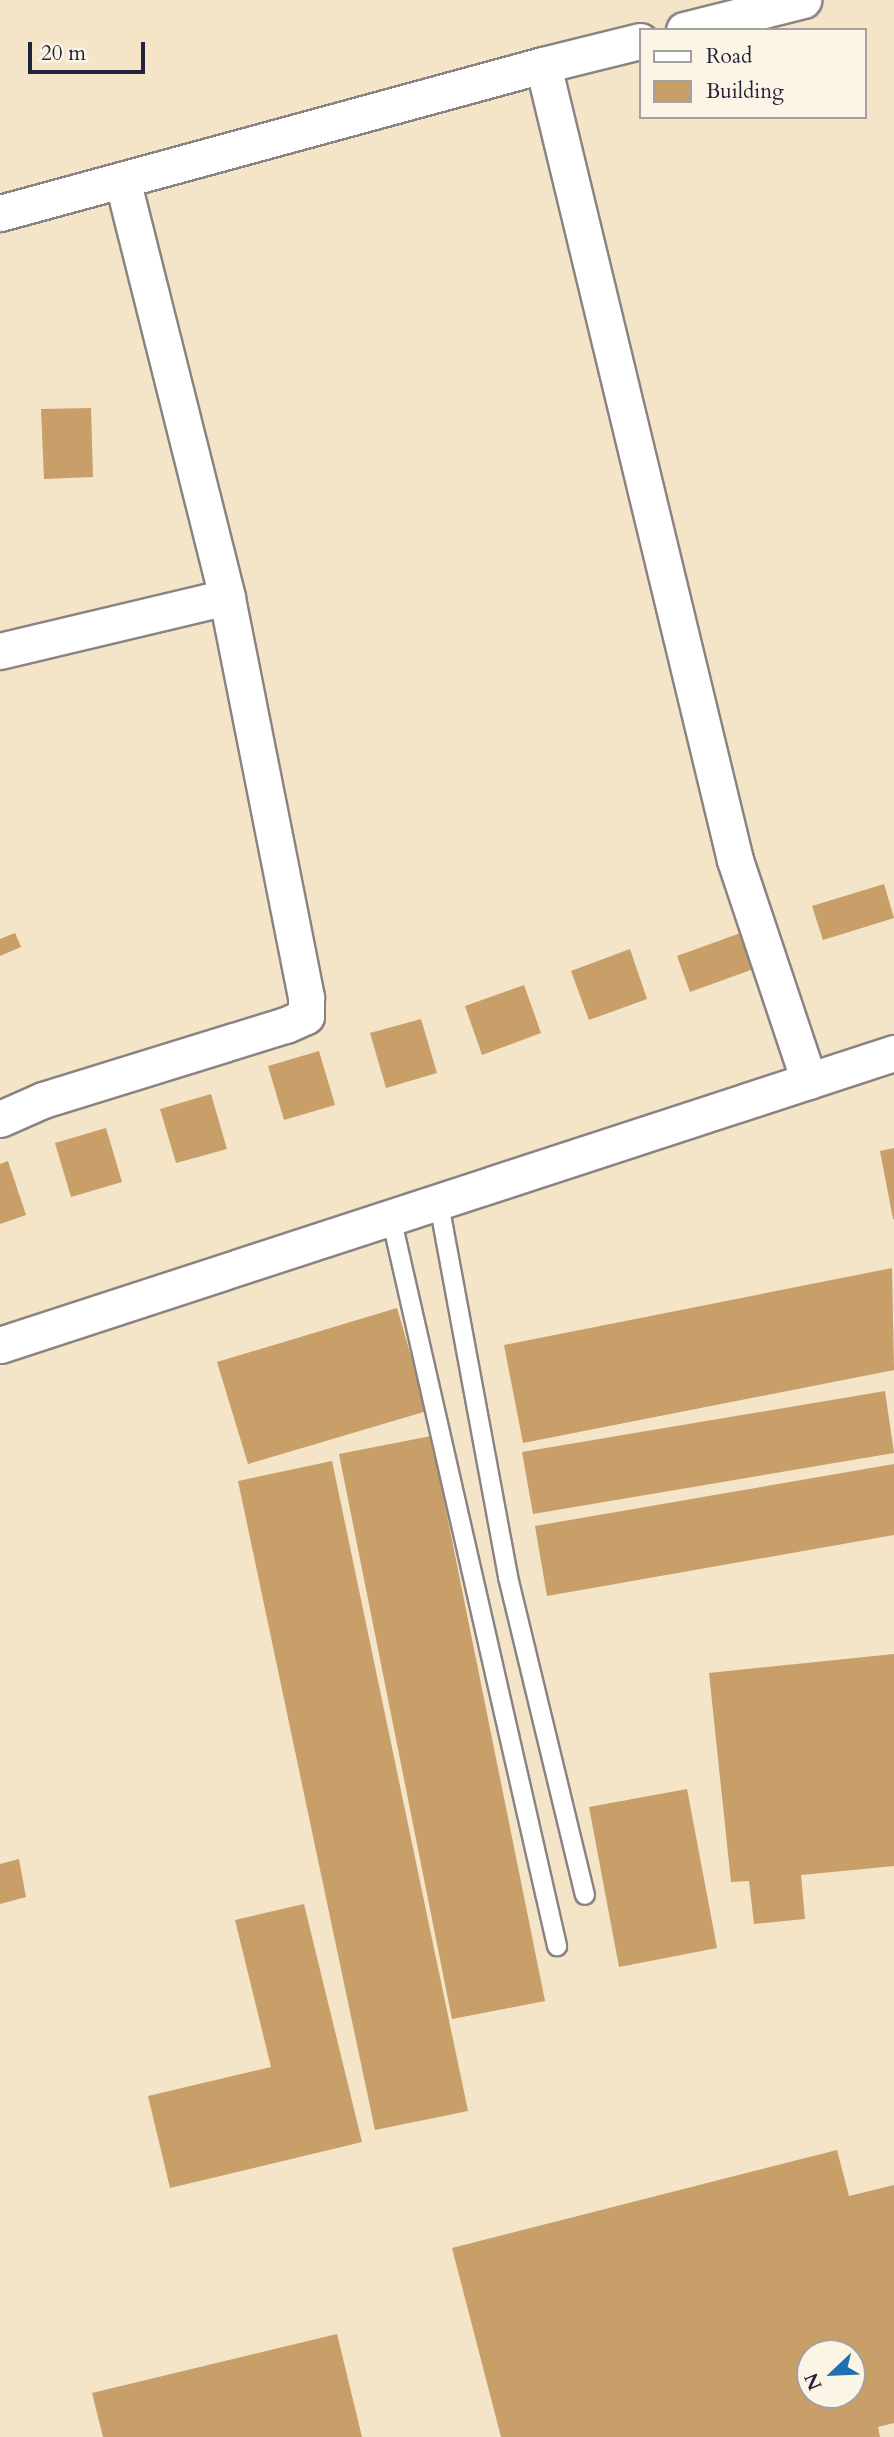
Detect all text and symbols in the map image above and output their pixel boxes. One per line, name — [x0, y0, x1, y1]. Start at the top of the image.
scale bar — [32, 28, 149, 72]
legend — [638, 28, 866, 119]
text: 20 m — [41, 39, 86, 68]
text: Road — [706, 42, 752, 71]
text: Building — [706, 77, 784, 106]
north arrow — [796, 2339, 866, 2409]
text: N — [798, 2369, 829, 2394]

